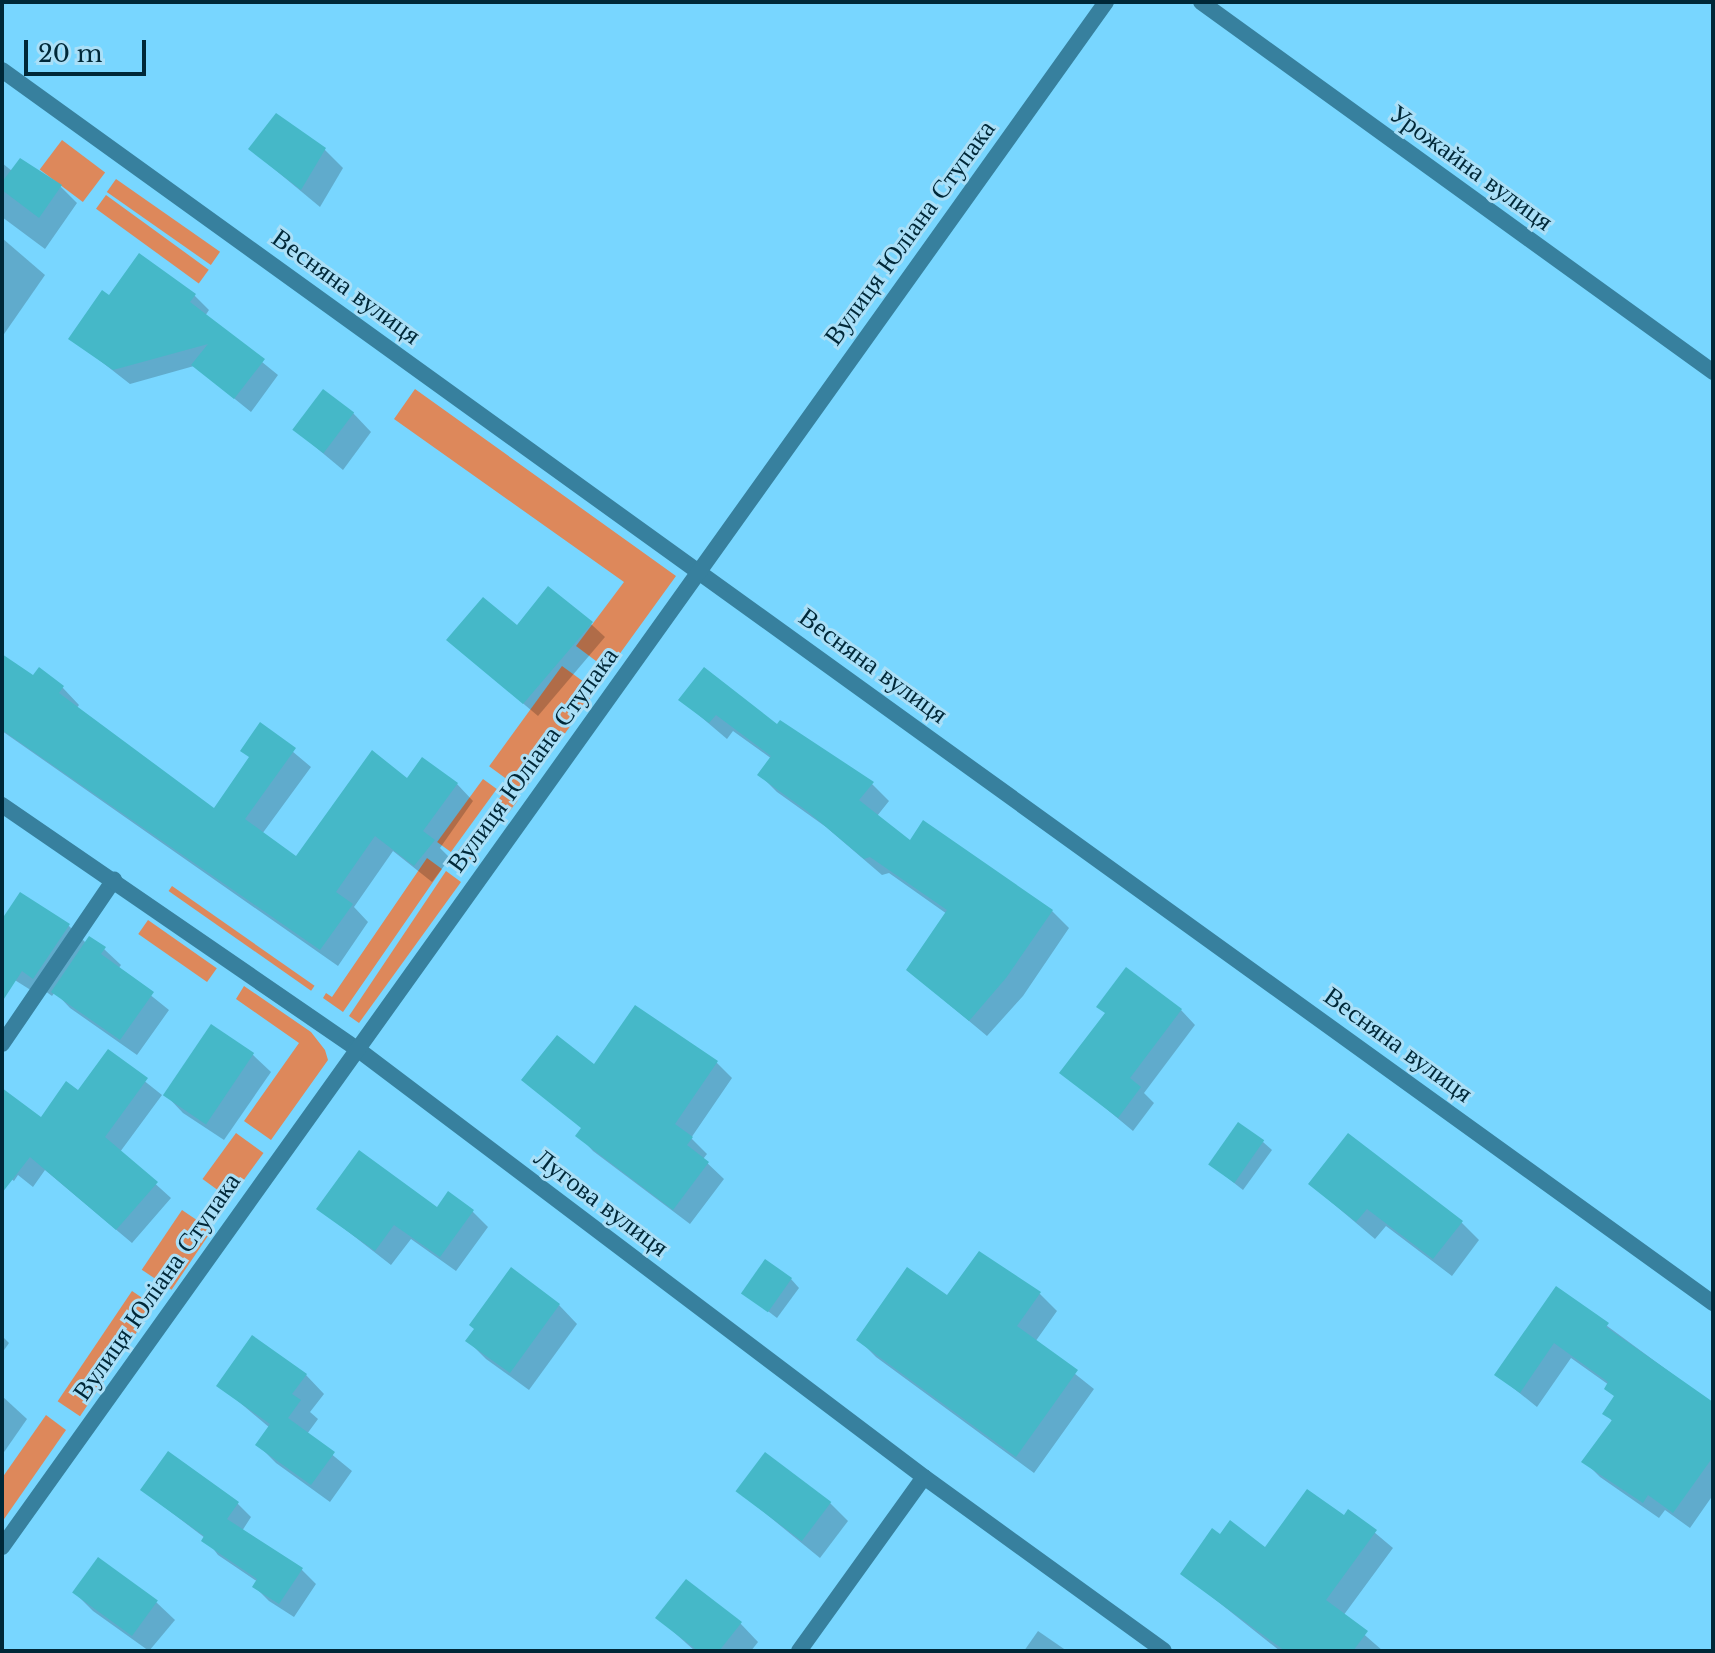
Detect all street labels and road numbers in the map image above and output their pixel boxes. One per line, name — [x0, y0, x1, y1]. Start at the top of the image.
street label: Урожайна вулиця — [1383, 98, 1559, 238]
street label: Вулиця Юліана Ступака — [818, 114, 1002, 352]
street label: Весняна вулиця — [266, 223, 426, 351]
street label: Весняна вулиця — [793, 602, 953, 730]
street label: Вулиця Юліана Ступака — [441, 641, 625, 879]
street label: Весняна вулиця — [1318, 981, 1478, 1109]
street label: Лугова вулиця — [528, 1142, 674, 1264]
street label: Вулиця Юліана Ступака — [67, 1167, 247, 1407]

